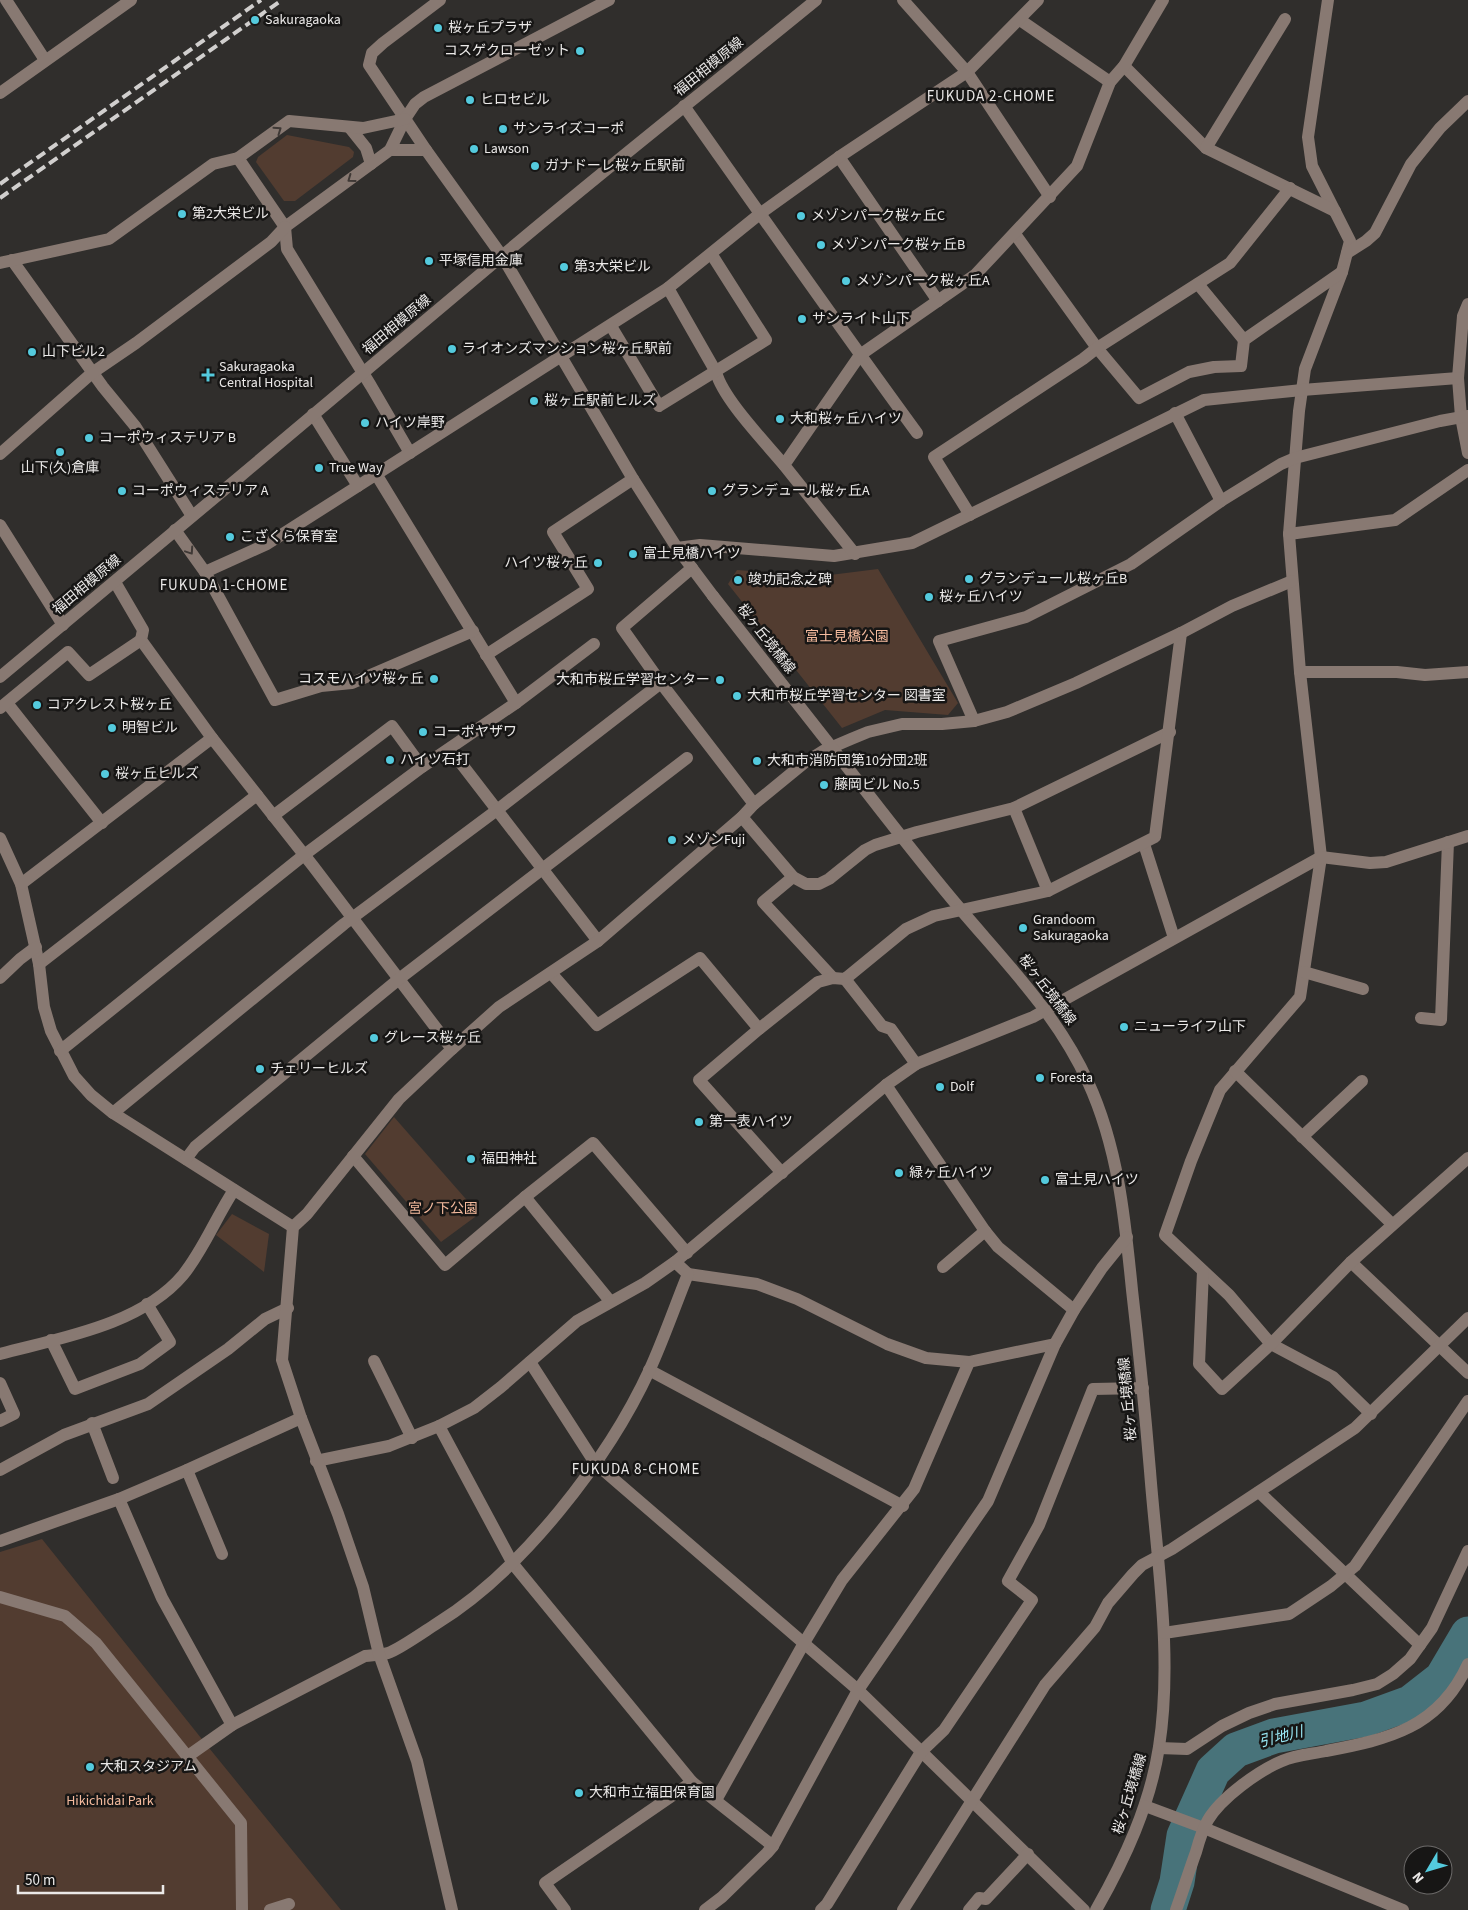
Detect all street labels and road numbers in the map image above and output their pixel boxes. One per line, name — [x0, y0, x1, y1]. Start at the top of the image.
street label: 福田相模原線 — [670, 33, 748, 101]
street label: 福田相模原線 — [358, 290, 436, 360]
street label: 福田相模原線 — [48, 550, 126, 620]
street label: 桜ヶ丘境橋線 — [732, 600, 800, 678]
street label: 桜ヶ丘境橋線 — [1014, 950, 1080, 1030]
street label: 桜ヶ丘境橋線 — [1114, 1356, 1142, 1442]
street label: 桜ヶ丘境橋線 — [1108, 1751, 1152, 1837]

